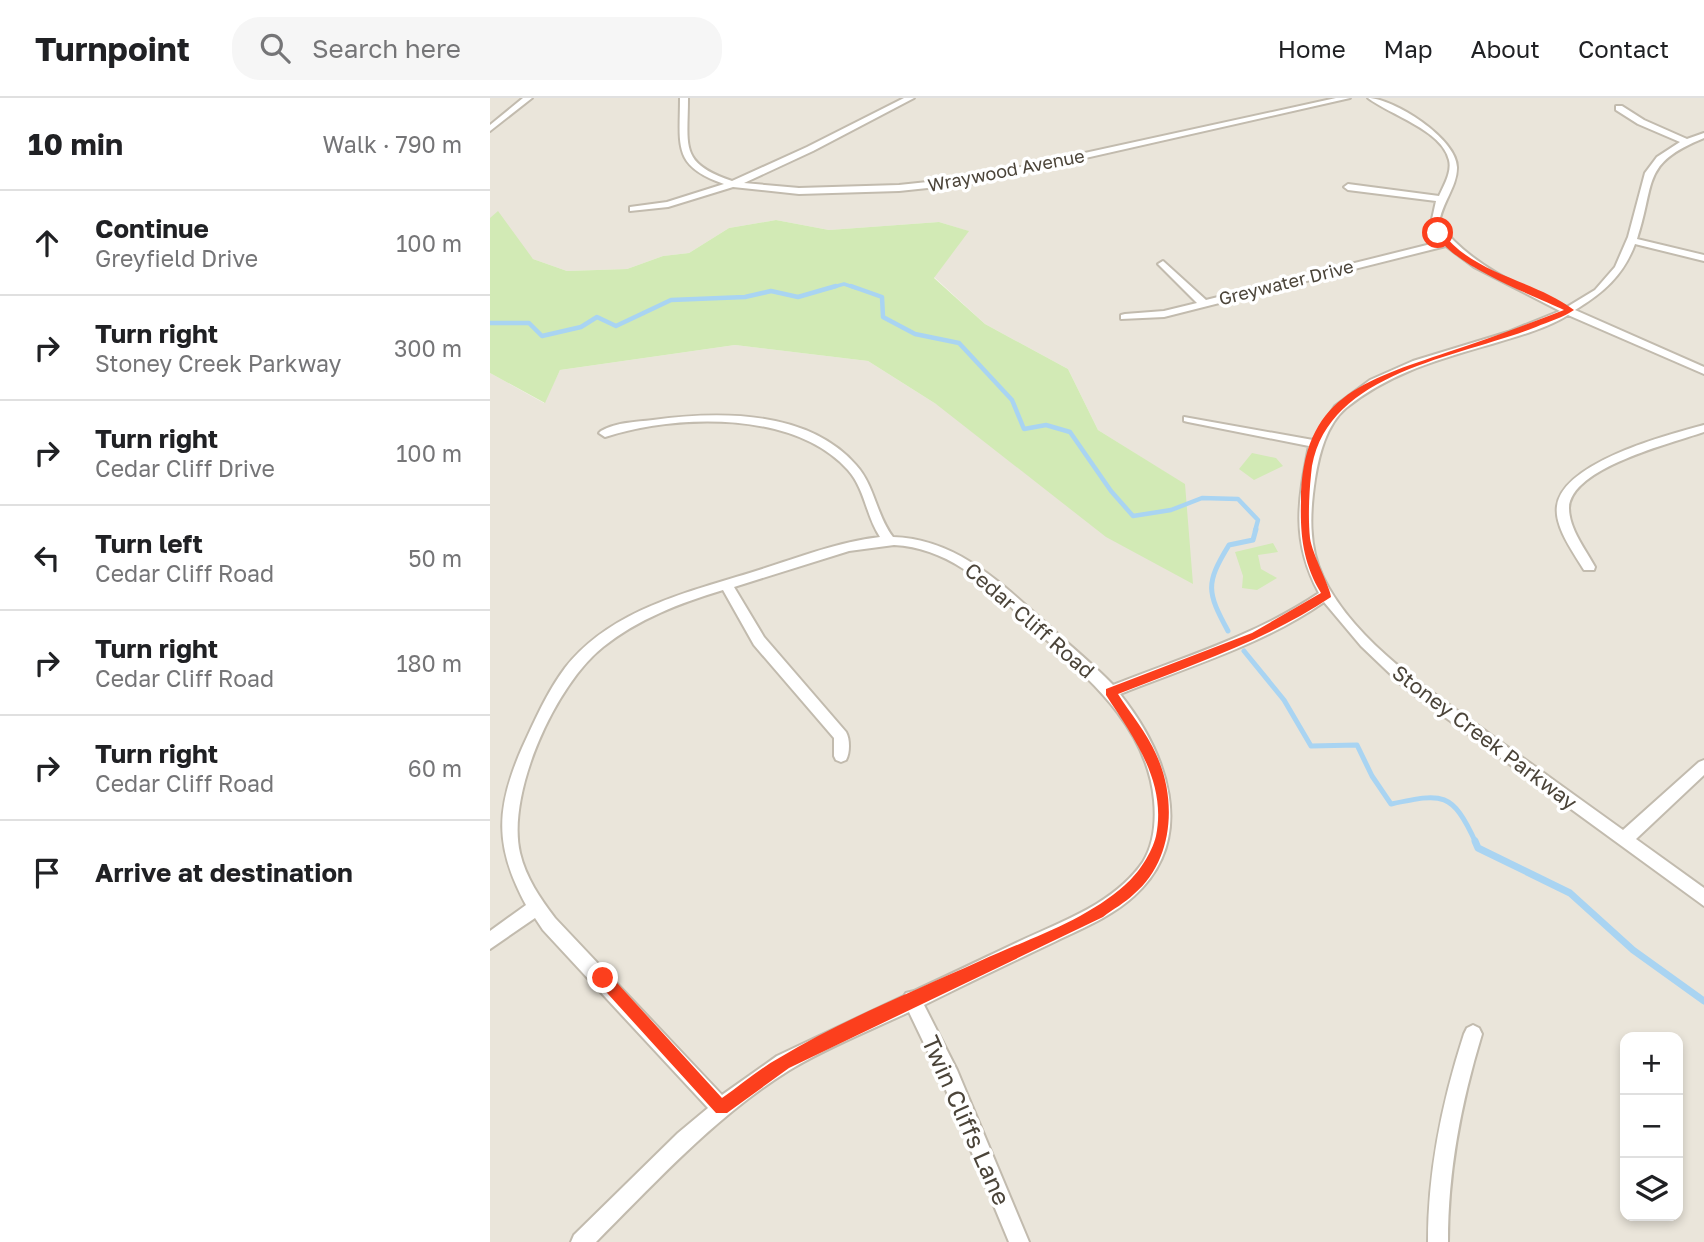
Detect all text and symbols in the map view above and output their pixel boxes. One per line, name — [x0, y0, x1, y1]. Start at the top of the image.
search box — [232, 17, 722, 80]
text: Turnpoint — [35, 29, 190, 68]
icon: search — [256, 29, 294, 67]
text: Search here — [312, 33, 461, 64]
text: Home — [1278, 34, 1346, 63]
text: Map — [1384, 34, 1433, 63]
text: About — [1471, 34, 1540, 63]
text: Contact — [1578, 34, 1669, 63]
text: 10 min — [28, 126, 123, 162]
text: Walk · 790 m — [323, 130, 462, 158]
street label: Wraywood Avenue — [926, 144, 1086, 196]
text: Continue — [95, 213, 209, 244]
route start — [1422, 217, 1453, 248]
icon: ahead — [28, 224, 66, 262]
text: 100 m — [396, 229, 462, 257]
text: Greyfield Drive — [95, 244, 258, 272]
street label: Greywater Drive — [1216, 255, 1356, 309]
text: Turn right — [95, 318, 218, 349]
icon: right — [28, 329, 66, 367]
text: 300 m — [394, 334, 462, 362]
text: Stoney Creek Parkway — [95, 349, 341, 377]
text: Turn right — [95, 423, 218, 454]
icon: right — [28, 434, 66, 472]
text: 100 m — [396, 439, 462, 467]
text: Cedar Cliff Drive — [95, 454, 275, 482]
text: Turn left — [95, 528, 203, 559]
icon: left — [28, 539, 66, 577]
text: 50 m — [408, 544, 462, 572]
street label: Cedar Cliff Road — [960, 557, 1100, 683]
text: Cedar Cliff Road — [95, 559, 274, 587]
text: Turn right — [95, 633, 218, 664]
icon: right — [28, 644, 66, 682]
text: 180 m — [396, 649, 462, 677]
street label: Stoney Creek Parkway — [1387, 659, 1583, 815]
text: Cedar Cliff Road — [95, 664, 274, 692]
text: Turn right — [95, 738, 218, 769]
icon: right — [28, 749, 66, 787]
text: 60 m — [408, 754, 462, 782]
text: Cedar Cliff Road — [95, 769, 274, 797]
icon: arrive — [28, 854, 66, 892]
text: Arrive at destination — [95, 857, 353, 888]
route end — [587, 962, 618, 993]
street label: Twin Cliffs Lane — [917, 1031, 1017, 1209]
map controls — [1620, 1032, 1683, 1221]
button: + — [1620, 1032, 1683, 1095]
button: − — [1620, 1095, 1683, 1158]
button: layers — [1620, 1158, 1683, 1221]

